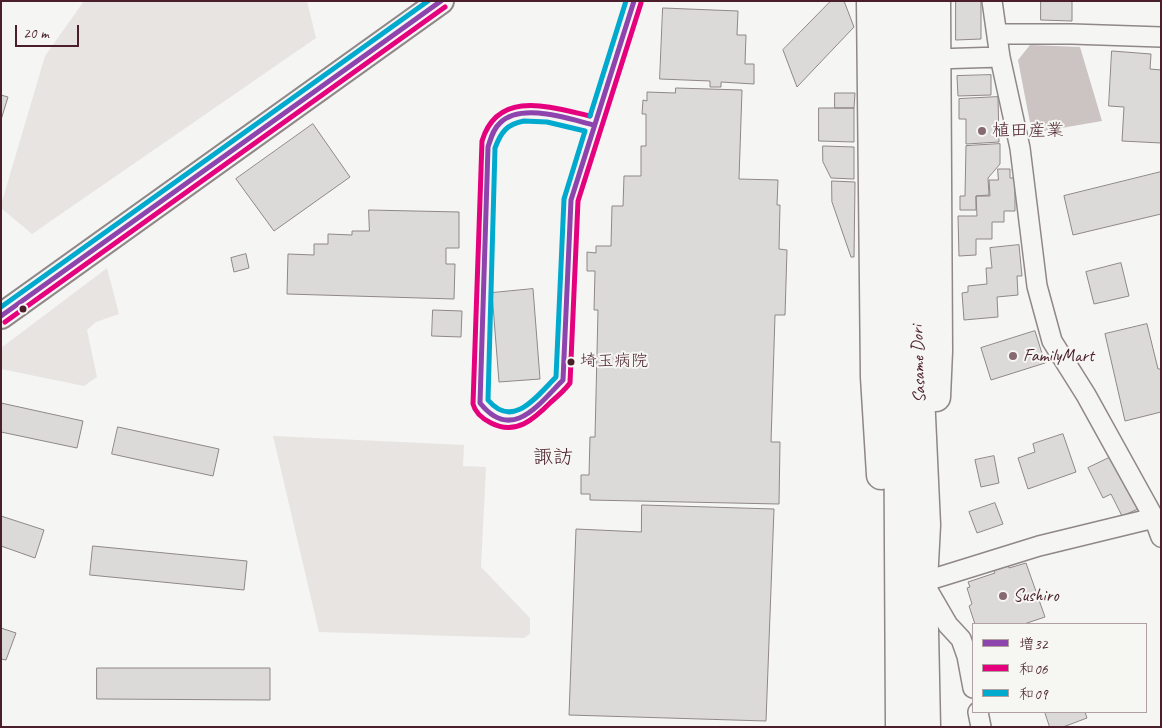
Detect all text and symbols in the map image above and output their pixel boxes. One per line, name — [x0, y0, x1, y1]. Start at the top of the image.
scale bar — [18, 15, 81, 47]
text: 20 m — [23, 24, 49, 43]
place label: 植田産業 — [992, 120, 1064, 142]
marker: 植田産業 — [976, 125, 988, 137]
unlabelled marker — [18, 304, 28, 314]
street label: Sasame Dori — [907, 325, 931, 403]
place label: FamilyMart — [1023, 345, 1094, 367]
marker: FamilyMart — [1007, 350, 1019, 362]
place label: 埼玉病院 — [580, 352, 648, 372]
marker: 埼玉病院 — [566, 357, 576, 367]
district label: 諏訪 — [533, 446, 573, 470]
place label: Sushiro — [1013, 585, 1059, 607]
marker: Sushiro — [997, 590, 1009, 602]
legend — [972, 623, 1147, 713]
text: 増32 — [1019, 635, 1048, 654]
text: 和06 — [1019, 660, 1048, 679]
text: 和09 — [1019, 685, 1048, 704]

